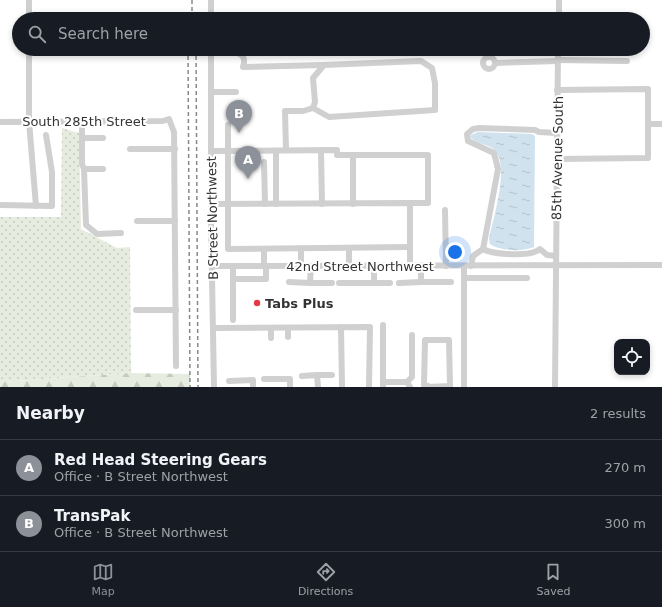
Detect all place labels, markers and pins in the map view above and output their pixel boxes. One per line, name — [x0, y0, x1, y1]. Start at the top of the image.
pin: B — [226, 100, 252, 133]
pin: A — [235, 146, 261, 179]
place label: Tabs Plus — [265, 296, 334, 311]
marker: Tabs Plus — [252, 298, 262, 308]

